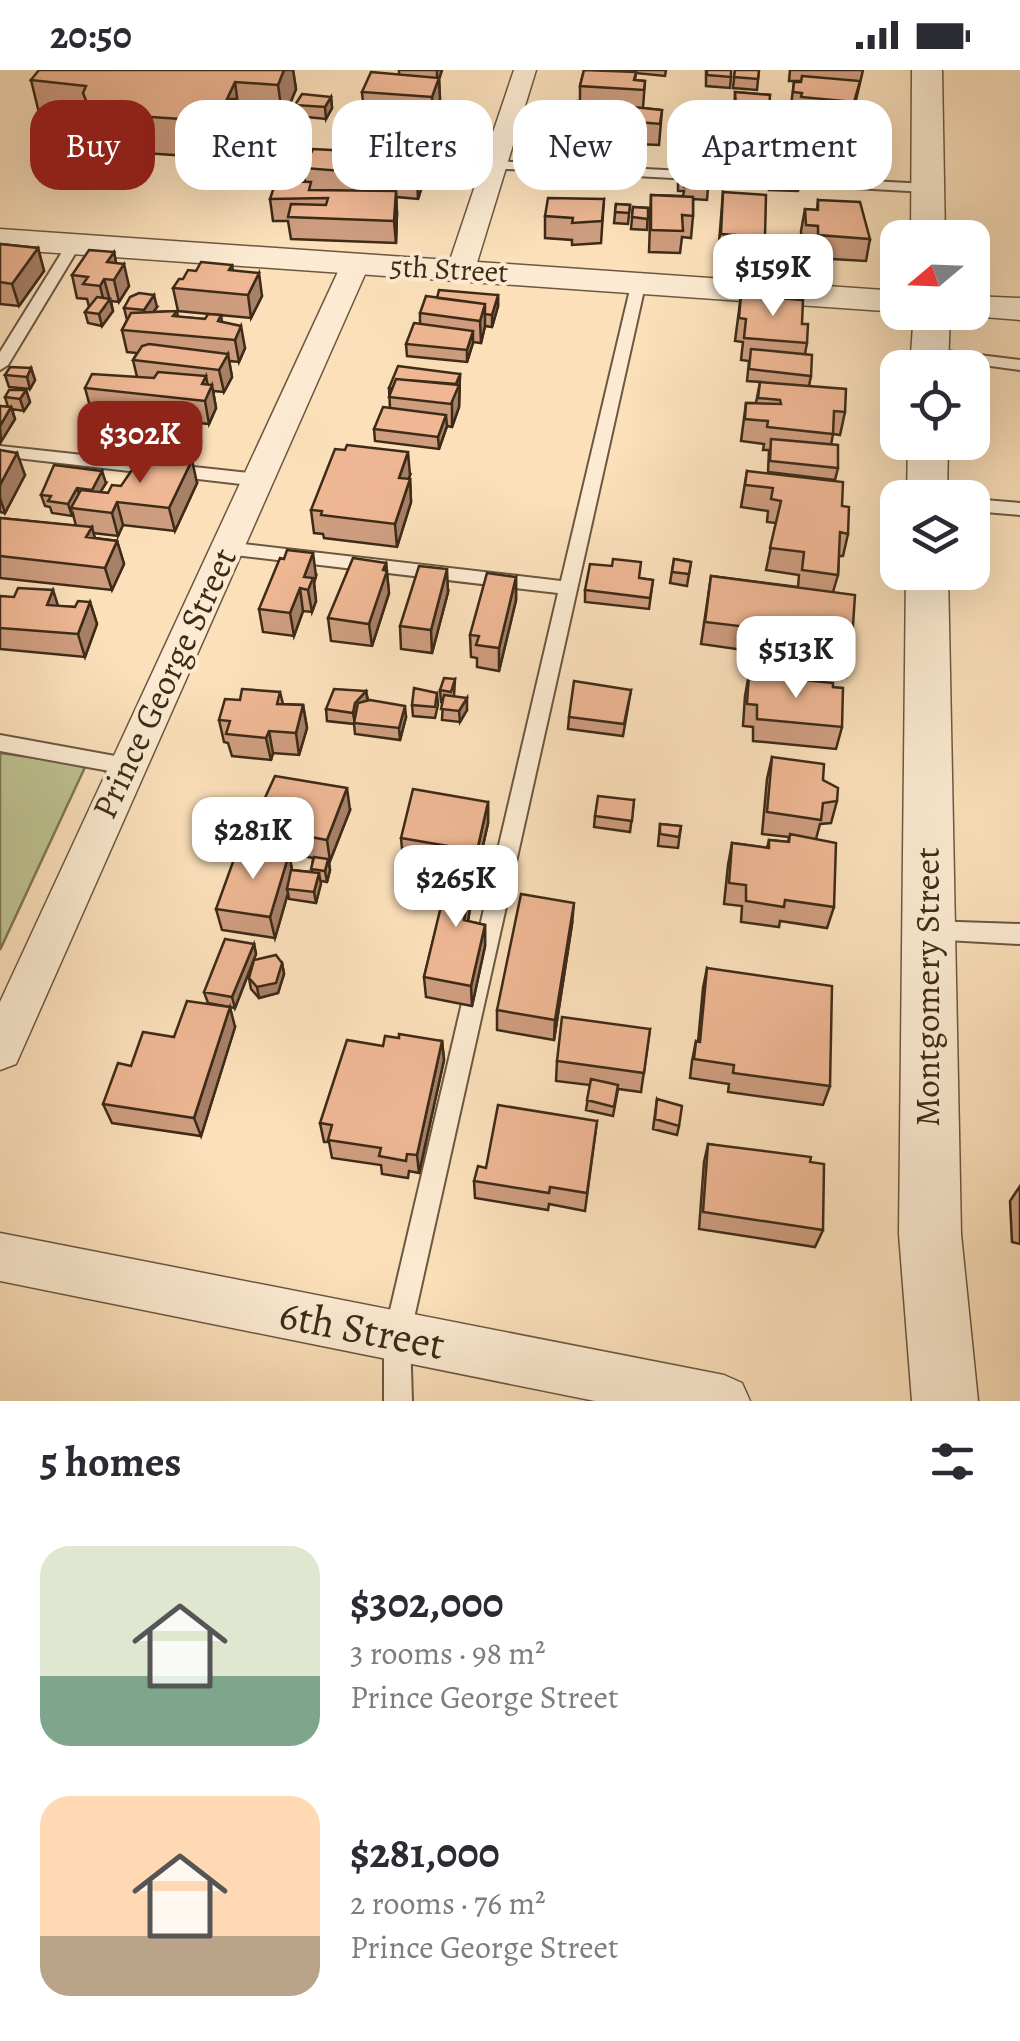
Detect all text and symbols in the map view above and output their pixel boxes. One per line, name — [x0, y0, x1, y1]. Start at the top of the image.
text: 20:50 — [50, 9, 132, 61]
chip: Buy — [30, 100, 155, 190]
chip: Rent — [175, 100, 312, 190]
chip: Filters — [332, 100, 493, 190]
chip: New — [513, 100, 647, 190]
chip: Apartment — [667, 100, 892, 190]
north arrow — [880, 220, 990, 330]
map controls — [880, 220, 990, 590]
pin: $159K — [703, 234, 843, 319]
text: $159K — [735, 244, 811, 288]
street label: 5th Street — [389, 246, 509, 292]
button: locate — [880, 350, 990, 460]
pin: $302K — [70, 401, 210, 486]
text: $302K — [99, 411, 181, 455]
button: layers — [880, 480, 990, 590]
street label: Prince George Street — [80, 540, 248, 826]
pin: $513K — [726, 616, 866, 701]
text: $513K — [759, 626, 833, 670]
pin: $281K — [183, 797, 323, 882]
text: $281K — [214, 807, 292, 851]
pin: $265K — [386, 845, 526, 930]
street label: Montgomery Street — [903, 847, 951, 1127]
text: $265K — [416, 855, 496, 899]
street label: 6th Street — [274, 1285, 450, 1373]
text: 5 homes — [40, 1433, 181, 1490]
icon: filters — [925, 1434, 980, 1489]
text: $302,000 — [350, 1574, 504, 1631]
icon: home — [120, 1586, 240, 1706]
text: 3 rooms · 98 m² — [350, 1631, 546, 1675]
text: Prince George Street — [350, 1675, 619, 1719]
text: $281,000 — [350, 1824, 500, 1881]
icon: home — [120, 1836, 240, 1956]
text: 2 rooms · 76 m² — [350, 1881, 546, 1925]
text: Prince George Street — [350, 1925, 619, 1969]

